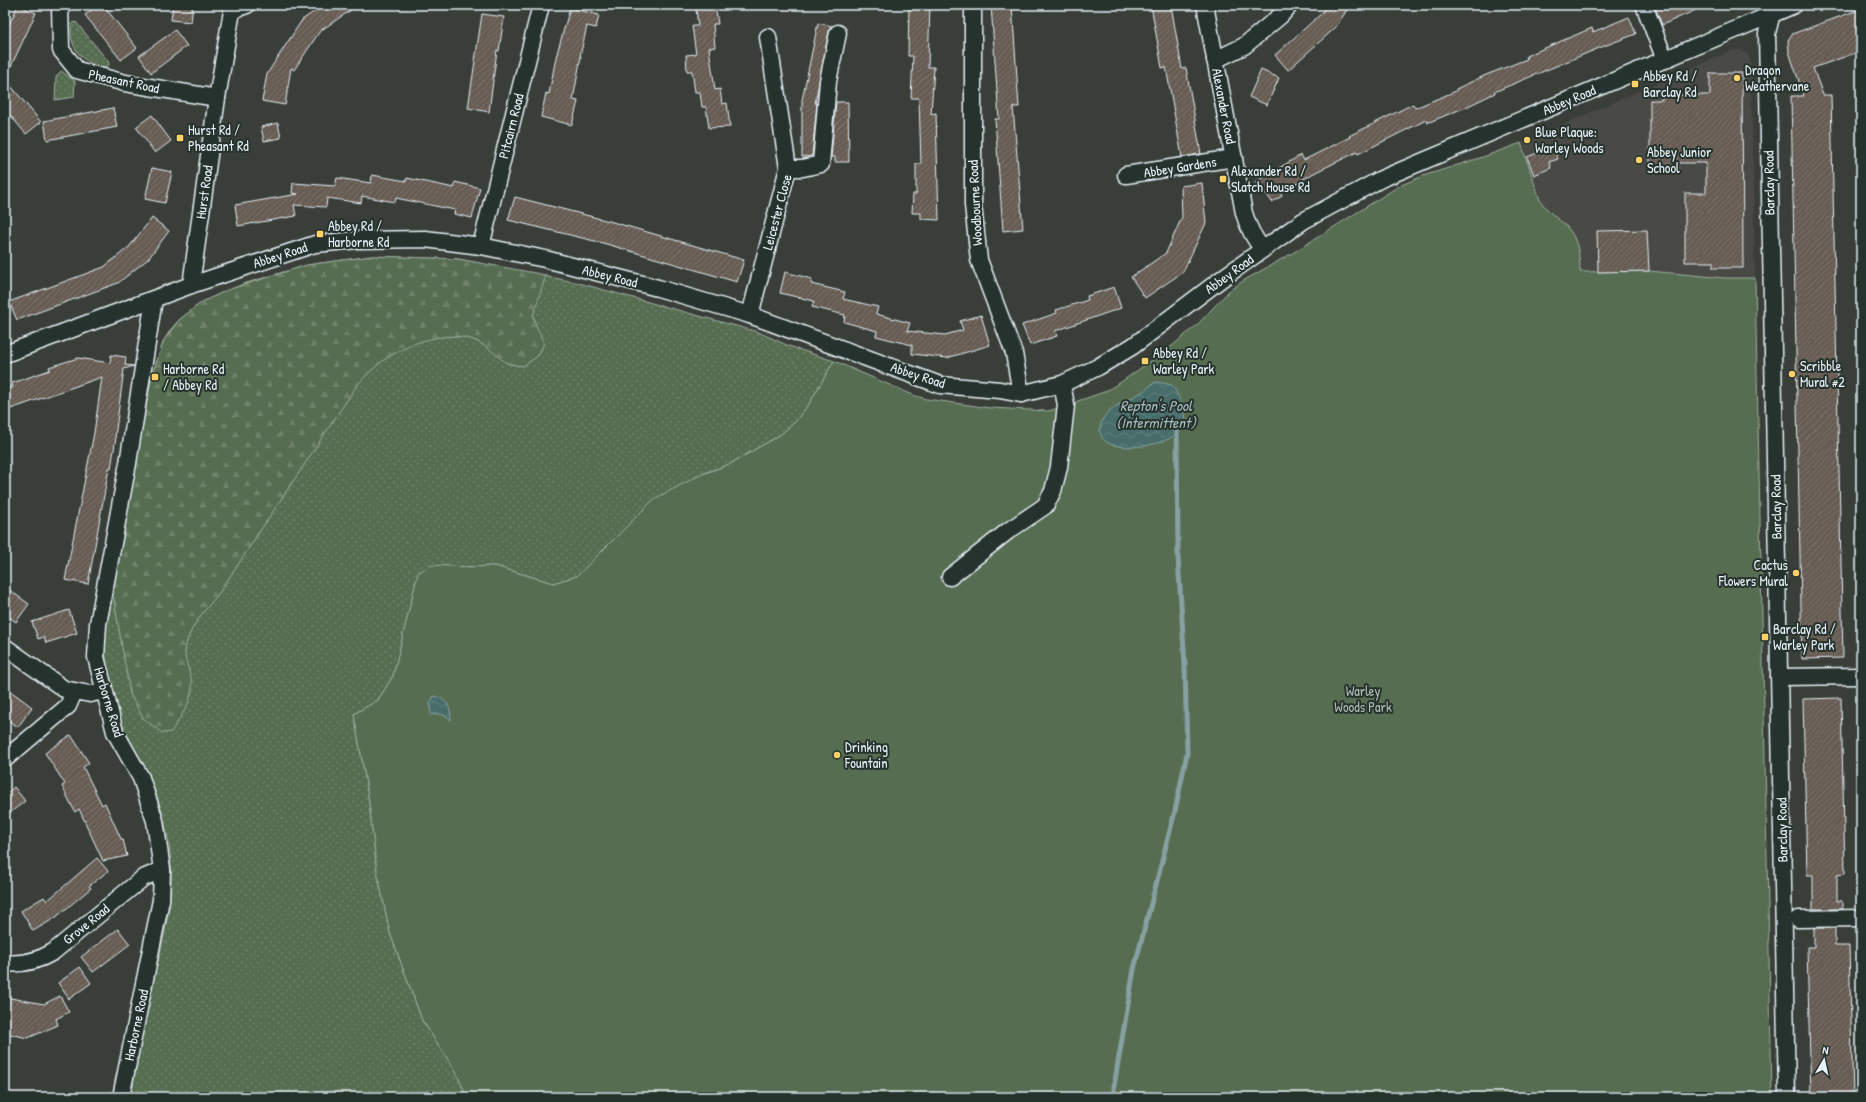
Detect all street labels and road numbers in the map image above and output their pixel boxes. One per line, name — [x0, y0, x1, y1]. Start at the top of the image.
street label: Pheasant Road — [87, 64, 162, 97]
street label: Alexander Road — [1208, 66, 1241, 146]
street label: Abbey Road — [1539, 80, 1599, 120]
street label: Pitcairn Road — [493, 91, 528, 161]
street label: Barclay Road — [1758, 150, 1780, 216]
street label: Abbey Gardens — [1142, 151, 1218, 183]
street label: Woodbourne Road — [963, 159, 986, 246]
street label: Hurst Road — [190, 163, 217, 220]
street label: Leicester Close — [757, 172, 796, 252]
street label: Abbey Road — [250, 237, 310, 273]
street label: Abbey Road — [1200, 249, 1258, 299]
street label: Abbey Road — [580, 260, 640, 293]
street label: Abbey Road — [888, 357, 948, 393]
street label: Barclay Road — [1765, 474, 1787, 540]
street label: Harborne Road — [90, 665, 129, 740]
street label: Barclay Road — [1771, 797, 1793, 863]
street label: Grove Road — [58, 899, 113, 948]
street label: Harborne Road — [119, 987, 152, 1062]

